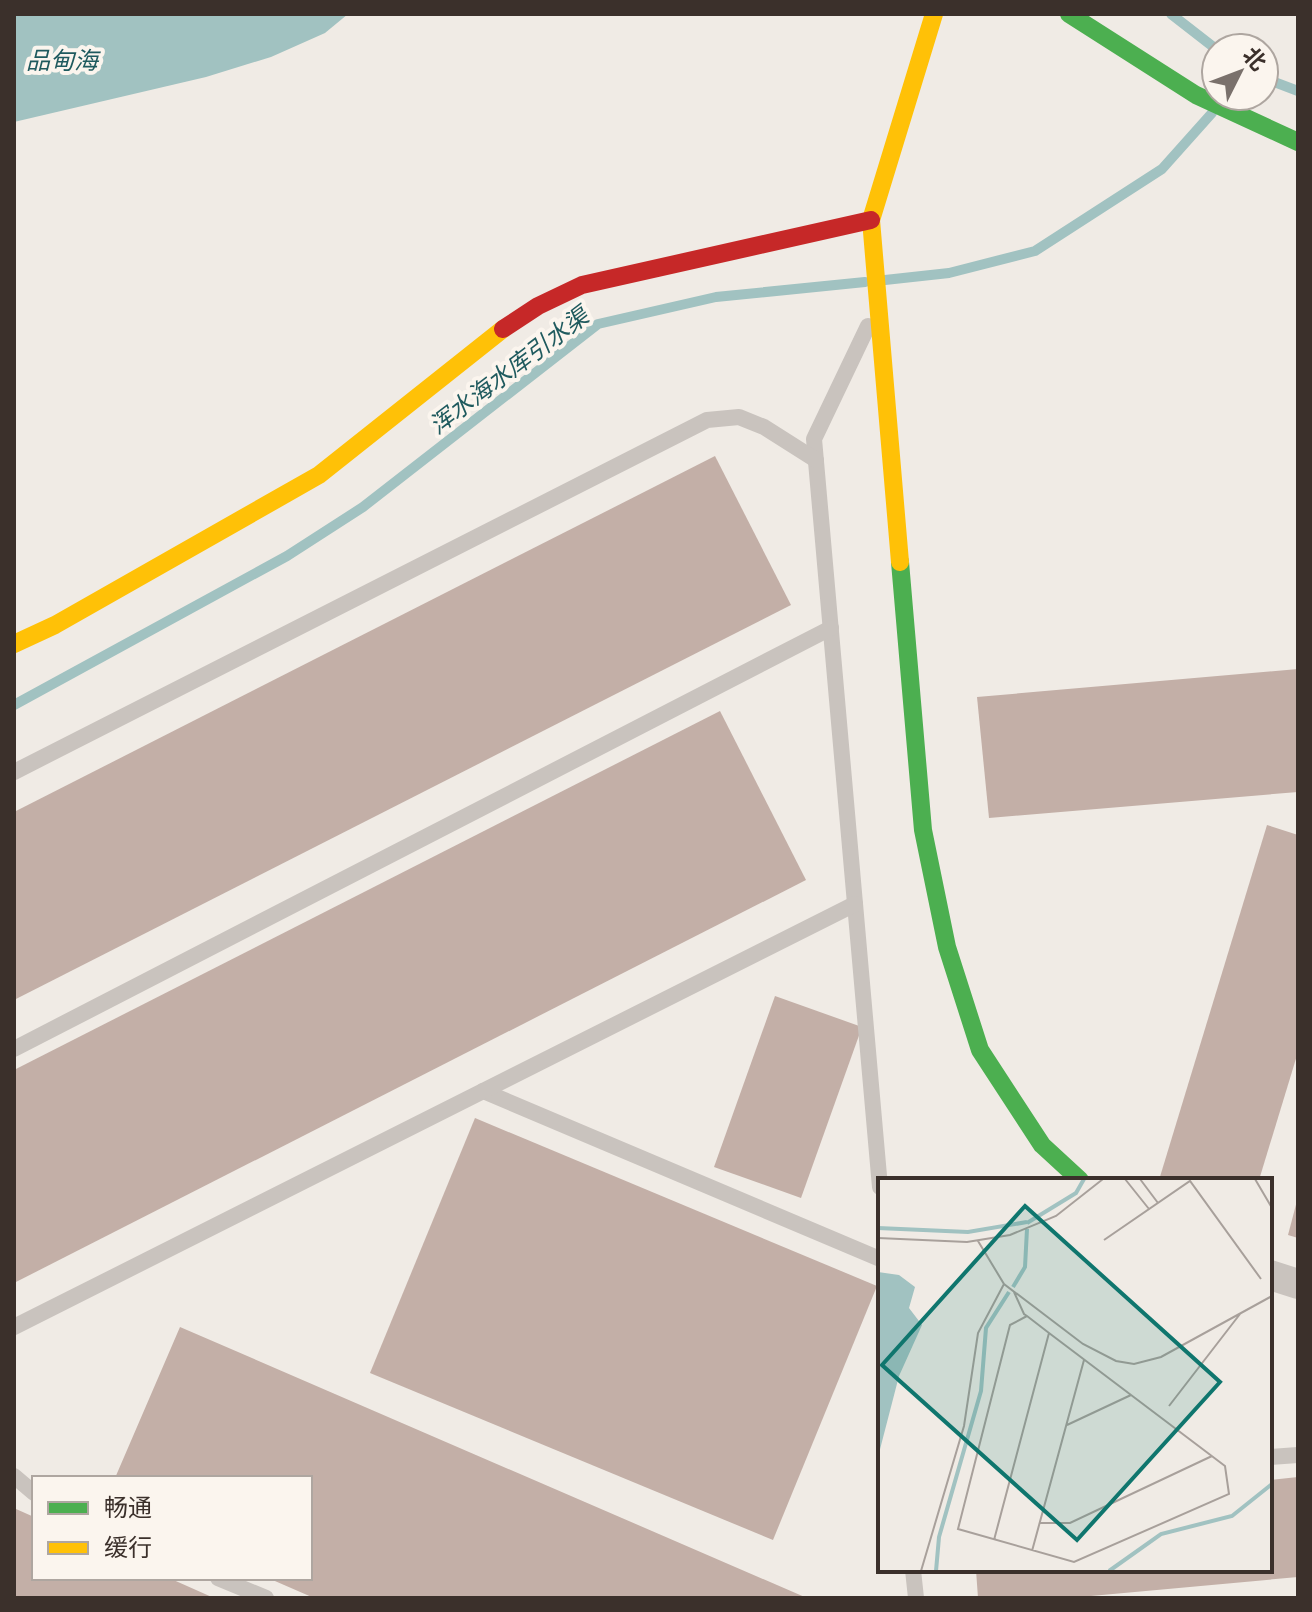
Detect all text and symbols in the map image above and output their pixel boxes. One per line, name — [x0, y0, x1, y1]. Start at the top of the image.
north arrow — [1200, 32, 1280, 112]
text: 北 — [1237, 42, 1272, 76]
water label: 品甸海 — [26, 47, 101, 75]
water label: 浑水海水库引水渠 — [424, 300, 596, 440]
inset map — [878, 1178, 1272, 1572]
legend — [32, 1476, 312, 1580]
text: 畅通 — [104, 1494, 152, 1522]
text: 缓行 — [104, 1534, 152, 1562]

